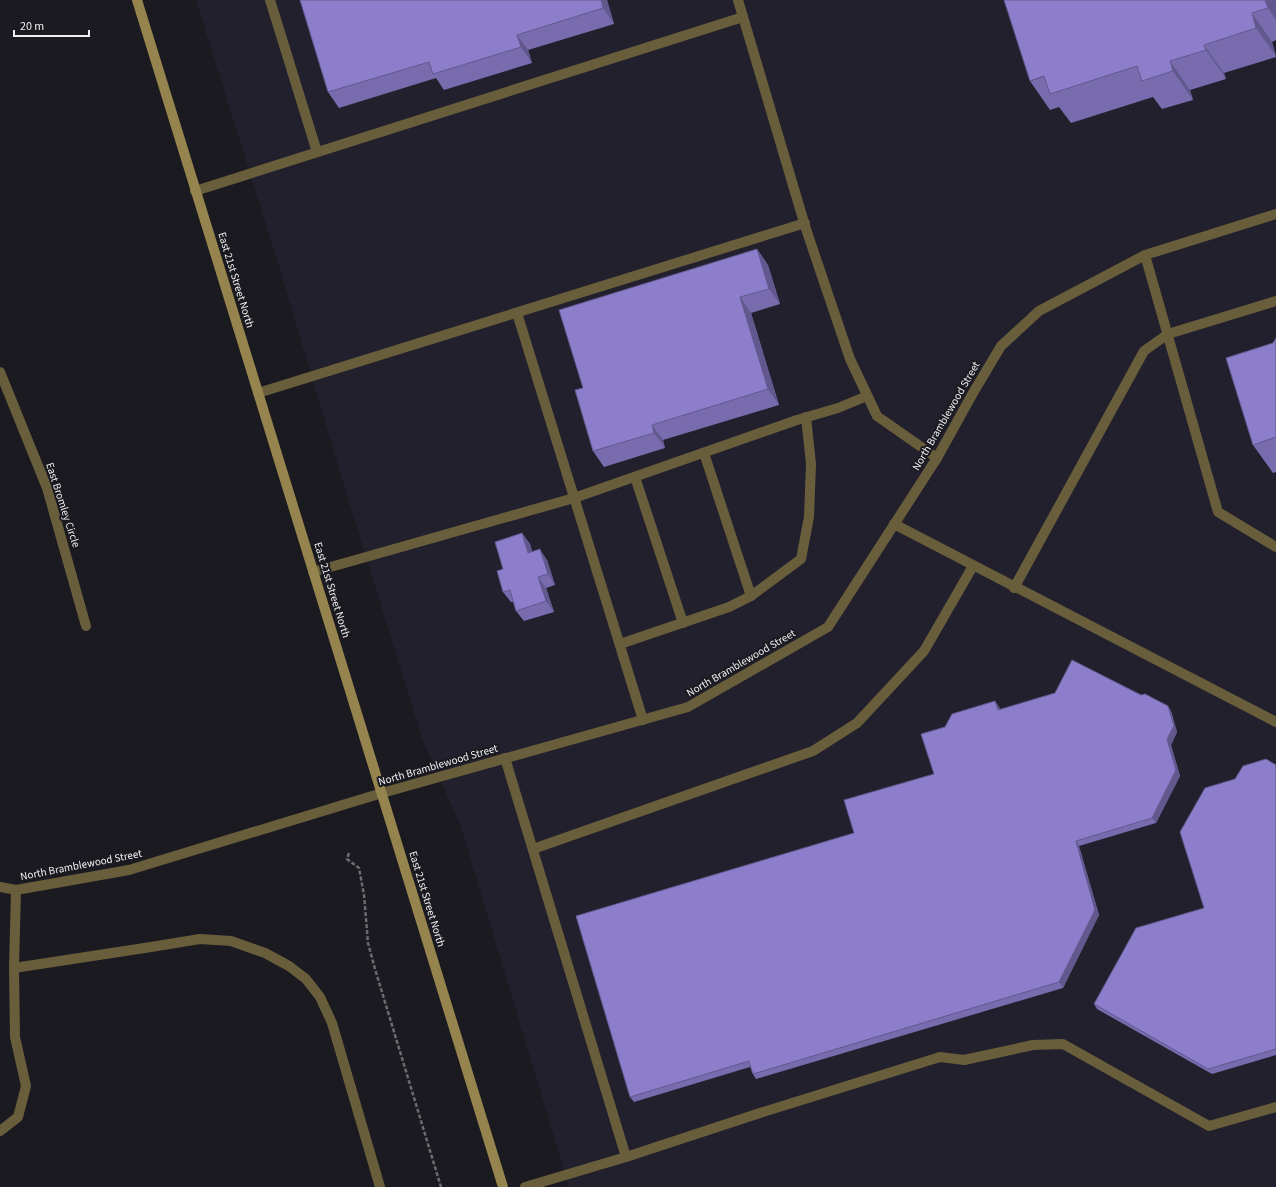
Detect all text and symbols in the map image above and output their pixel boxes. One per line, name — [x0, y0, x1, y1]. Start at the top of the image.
scale bar — [14, 12, 89, 38]
text: 20 m — [20, 18, 44, 35]
street label: East 21st Street North — [214, 230, 258, 330]
street label: North Bramblewood Street — [909, 359, 984, 473]
street label: East Bromley Circle — [42, 461, 84, 550]
street label: East 21st Street North — [310, 540, 354, 640]
street label: North Bramblewood Street — [684, 625, 798, 700]
street label: North Bramblewood Street — [377, 741, 500, 789]
street label: North Bramblewood Street — [19, 846, 143, 884]
street label: East 21st Street North — [405, 849, 449, 949]

